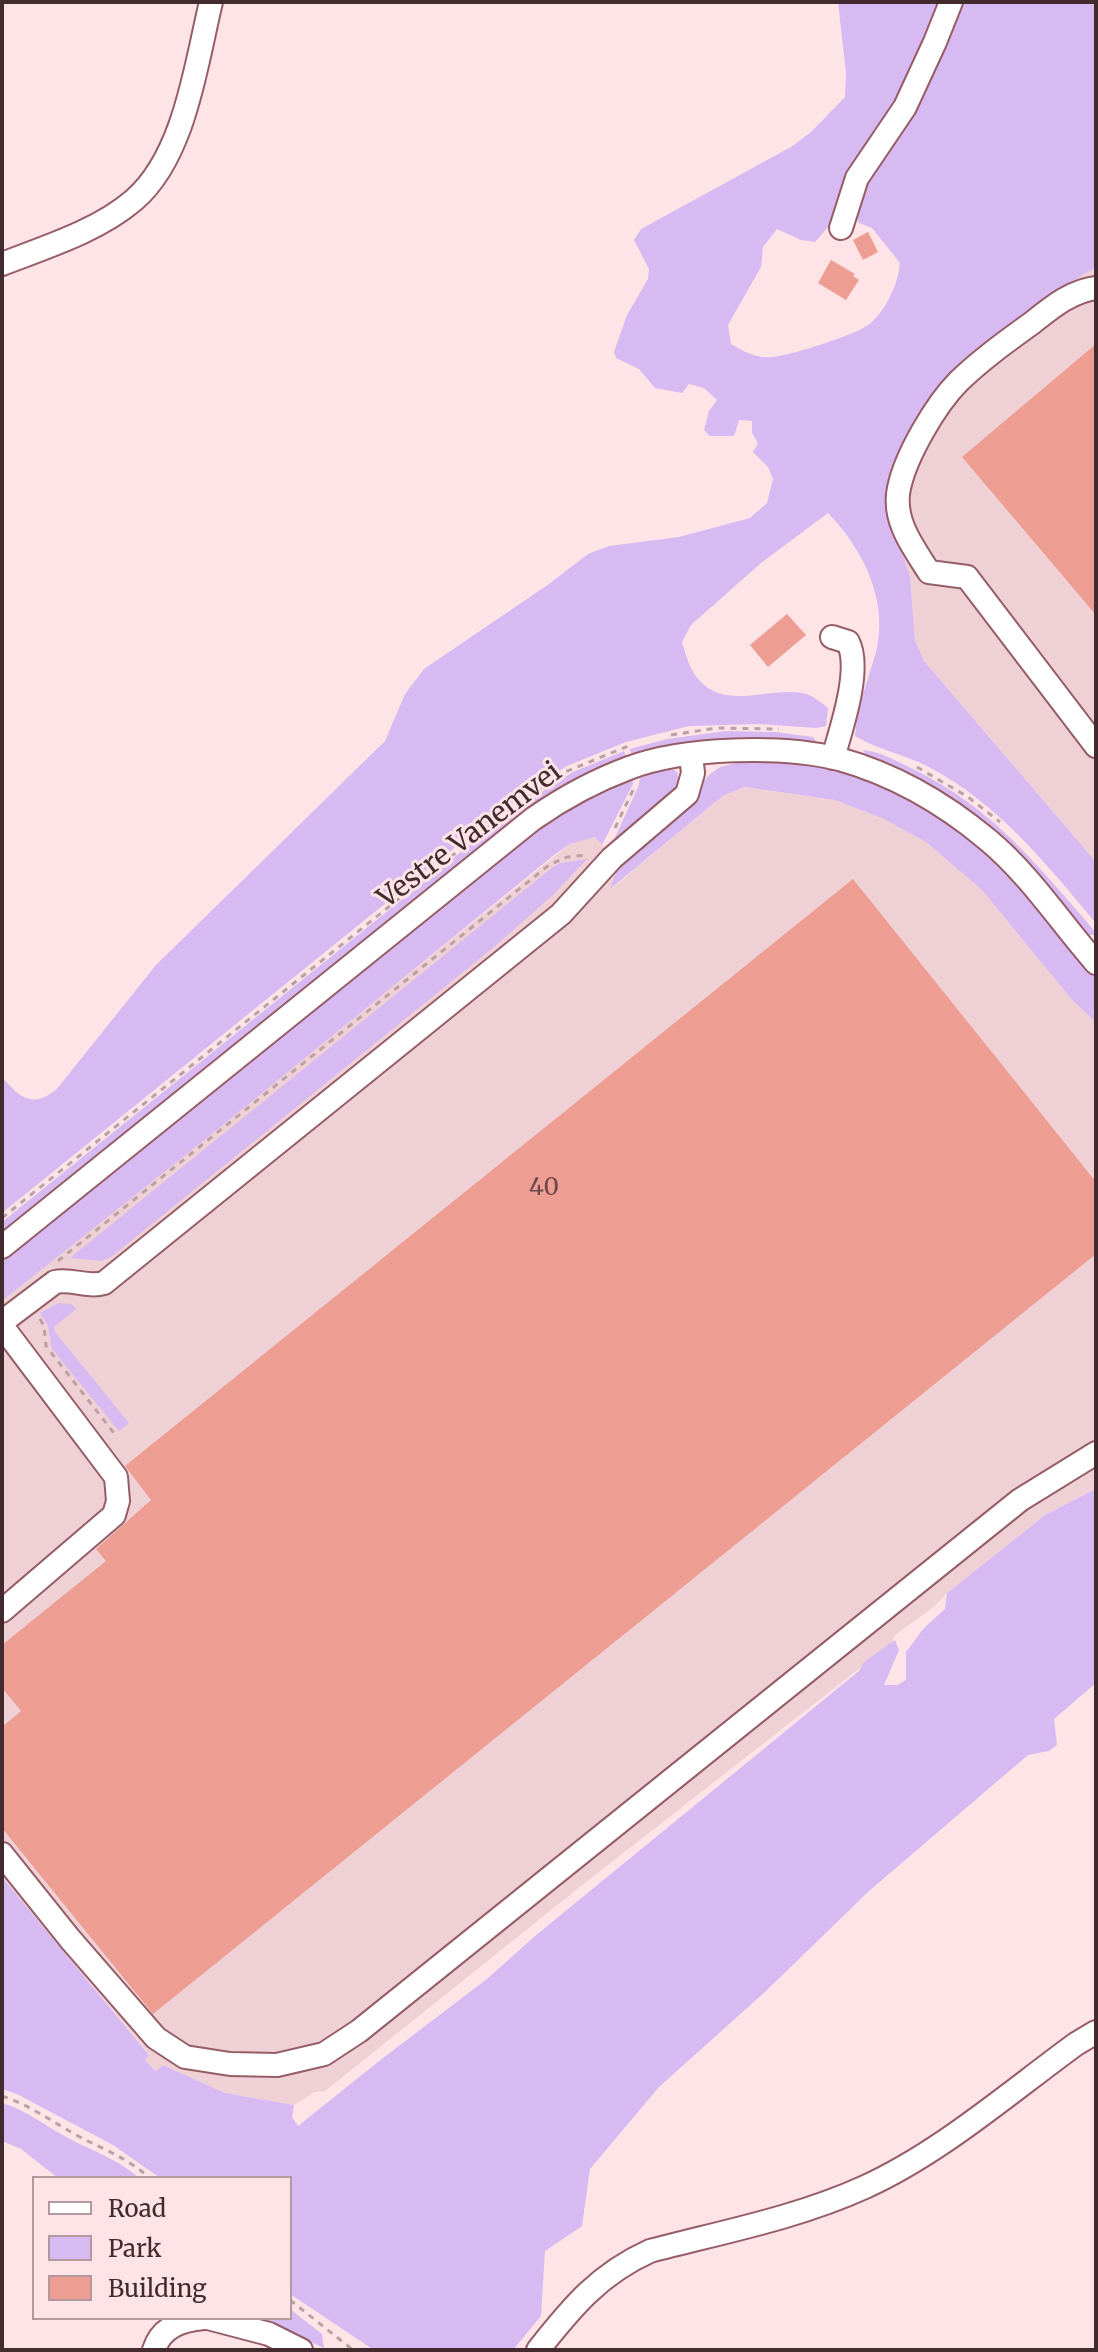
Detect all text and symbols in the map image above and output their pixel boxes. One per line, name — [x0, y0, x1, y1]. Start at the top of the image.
street label: Vestre Vanemvei — [371, 756, 569, 916]
house number: 40 — [529, 1174, 559, 1202]
legend — [32, 2176, 292, 2320]
text: Road — [108, 2193, 166, 2224]
text: Park — [108, 2233, 161, 2264]
text: Building — [108, 2273, 207, 2304]

